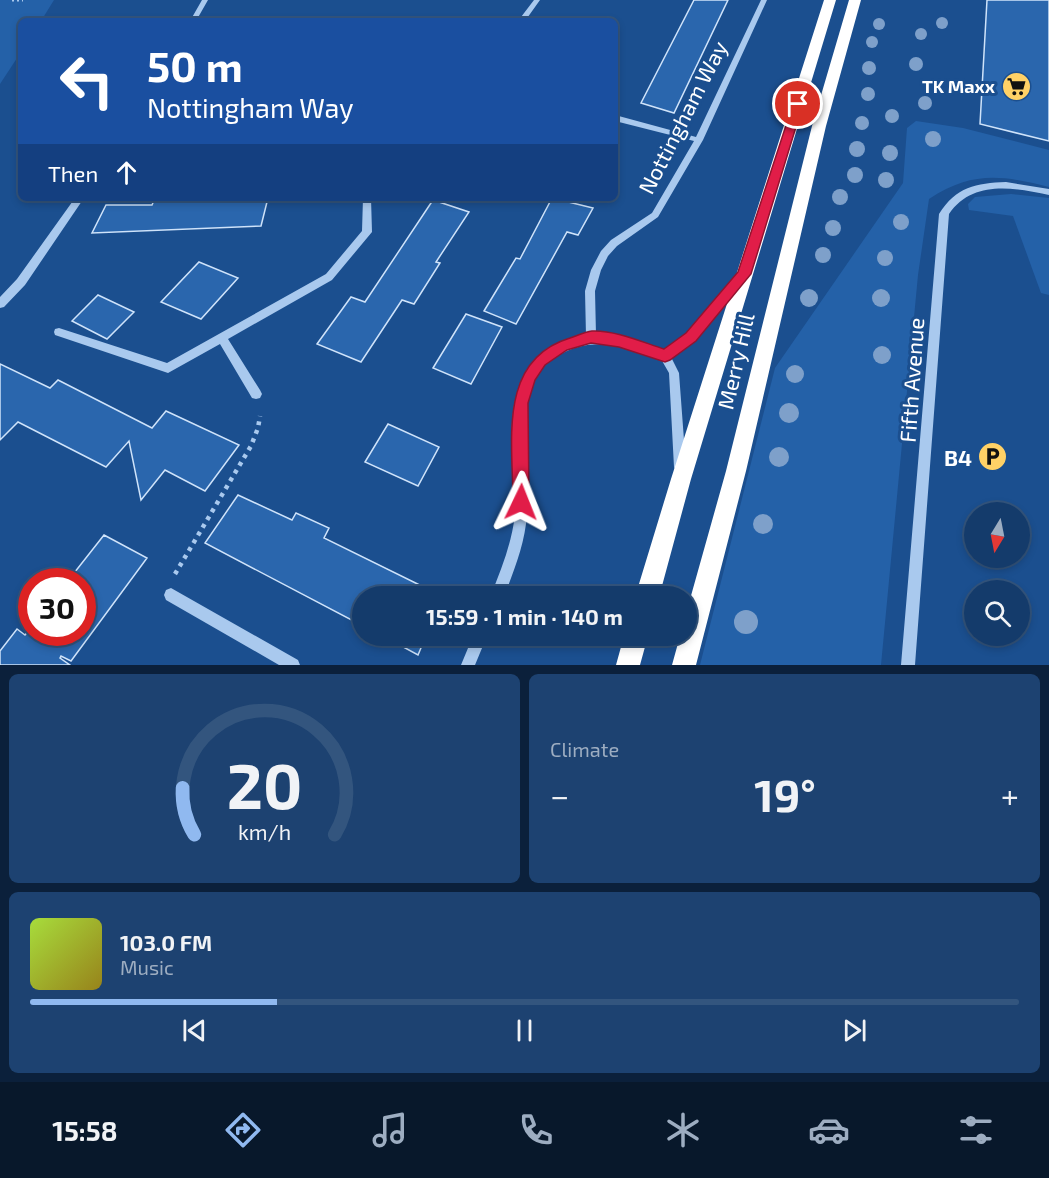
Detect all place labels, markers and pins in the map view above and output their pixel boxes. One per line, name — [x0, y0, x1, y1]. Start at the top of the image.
supermarket icon: TK Maxx — [1000, 70, 1032, 102]
place label: TK Maxx — [922, 75, 996, 97]
pin — [772, 78, 823, 129]
parking icon: B4 — [977, 441, 1009, 473]
place label: B4 — [944, 444, 972, 470]

